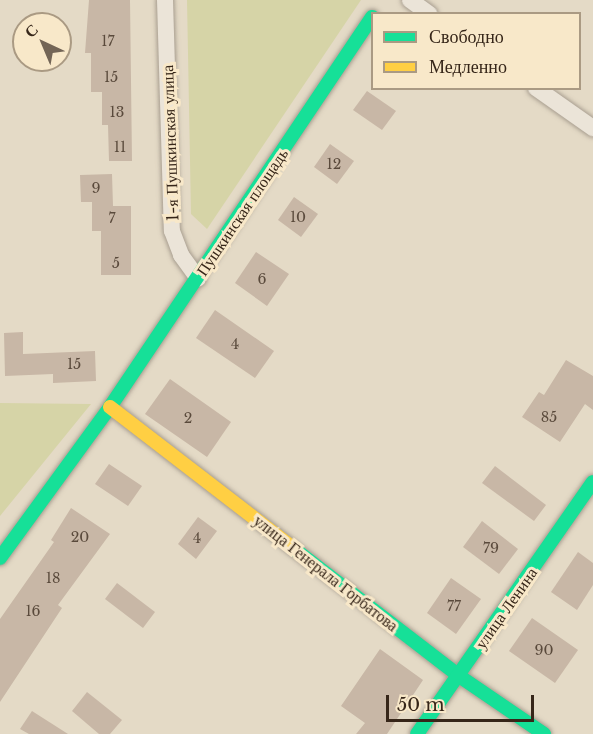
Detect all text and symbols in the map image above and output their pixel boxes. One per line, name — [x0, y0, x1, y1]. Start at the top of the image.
north arrow — [12, 12, 72, 72]
legend — [371, 12, 581, 90]
text: С — [20, 19, 42, 42]
text: Свободно — [429, 26, 504, 48]
house number: 17 — [101, 33, 115, 49]
text: Медленно — [429, 56, 507, 78]
street label: 1-я Пушкинская улица — [158, 64, 182, 222]
house number: 15 — [104, 69, 118, 85]
house number: 13 — [110, 104, 124, 120]
house number: 11 — [114, 139, 126, 155]
street label: Пушкинская площадь — [192, 145, 292, 279]
house number: 12 — [327, 156, 341, 172]
house number: 9 — [91, 180, 101, 196]
house number: 10 — [290, 209, 306, 225]
house number: 7 — [108, 210, 116, 226]
house number: 5 — [112, 255, 120, 271]
house number: 6 — [257, 271, 267, 287]
house number: 4 — [231, 336, 239, 352]
house number: 15 — [67, 356, 81, 372]
house number: 85 — [541, 409, 557, 425]
house number: 2 — [184, 410, 192, 426]
street label: улица Генерала Горбатова — [250, 511, 402, 635]
house number: 20 — [71, 529, 89, 545]
house number: 4 — [193, 530, 201, 546]
house number: 79 — [483, 540, 499, 556]
street label: улица Ленина — [471, 564, 541, 652]
house number: 18 — [46, 570, 60, 586]
house number: 77 — [447, 598, 461, 614]
house number: 16 — [25, 603, 41, 619]
house number: 90 — [535, 642, 553, 658]
scale bar — [389, 683, 538, 721]
text: 50 m — [397, 694, 445, 716]

